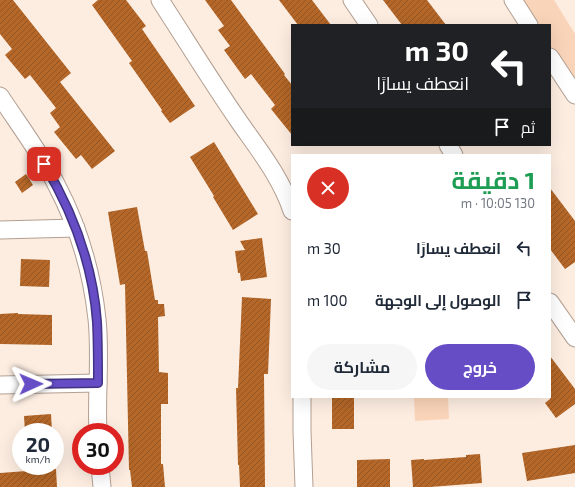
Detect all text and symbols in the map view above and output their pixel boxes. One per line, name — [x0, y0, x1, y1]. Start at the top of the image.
text: 30 m — [405, 33, 469, 67]
icon: left — [483, 40, 535, 92]
text: انعطف يسارًا — [376, 72, 469, 94]
icon: arrive — [491, 116, 513, 138]
text: ثم — [521, 118, 535, 136]
pin — [27, 147, 61, 181]
icon: arrive — [33, 153, 55, 175]
text: 1 دقيقة — [452, 165, 535, 194]
button: close — [307, 167, 349, 209]
text: 130 m · 10:05 — [461, 195, 535, 211]
icon: left — [513, 237, 535, 259]
text: 30 m — [307, 239, 341, 257]
text: انعطف يسارًا — [416, 239, 501, 257]
icon: arrive — [513, 289, 535, 311]
text: 100 m — [307, 291, 348, 309]
text: الوصول إلى الوجهة — [375, 291, 501, 309]
button: مشاركة — [307, 344, 417, 390]
button: خروج — [425, 344, 535, 390]
position arrow — [10, 363, 52, 405]
speed limit sign: 30 — [72, 423, 124, 475]
text: 20 — [26, 432, 50, 456]
text: km/h — [26, 453, 50, 465]

